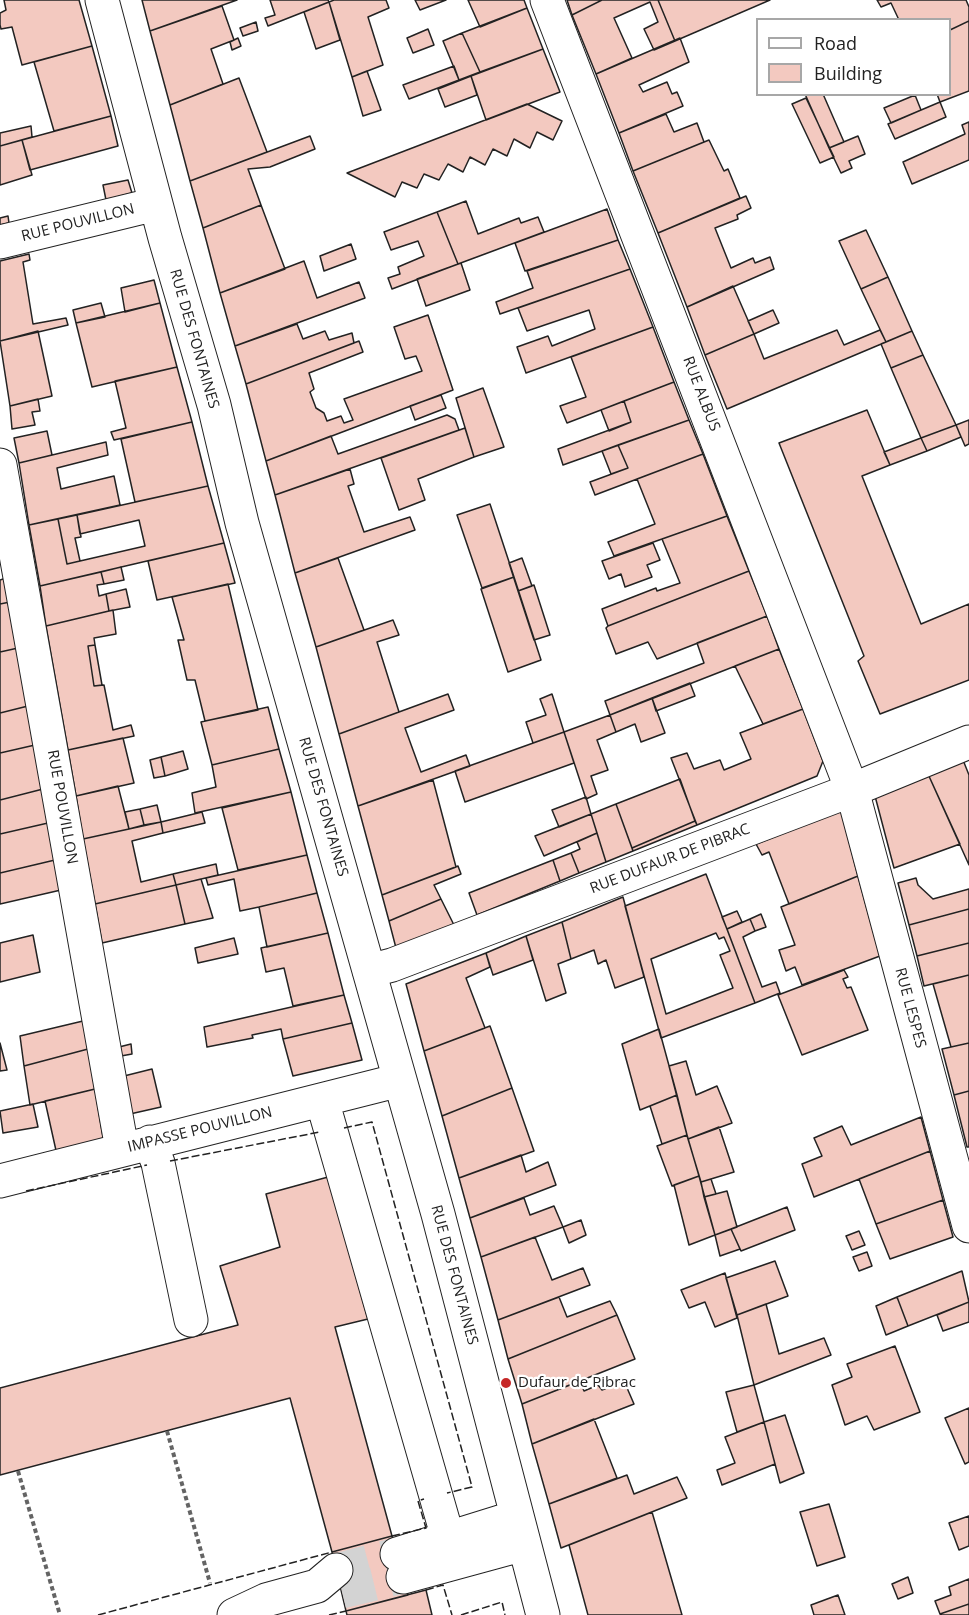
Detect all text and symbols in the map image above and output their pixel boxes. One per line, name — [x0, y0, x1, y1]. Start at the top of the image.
legend — [756, 18, 951, 96]
text: Road — [814, 31, 857, 55]
text: Building — [814, 61, 882, 85]
street label: RUE POUVILLON — [20, 200, 136, 246]
street label: RUE DES FONTAINES — [165, 267, 223, 411]
street label: RUE ALBUS — [679, 354, 723, 434]
street label: RUE DES FONTAINES — [294, 735, 352, 879]
street label: RUE POUVILLON — [43, 748, 81, 866]
street label: RUE DUFAUR DE PIBRAC — [588, 820, 752, 898]
street label: RUE LESPES — [891, 966, 929, 1050]
street label: IMPASSE POUVILLON — [126, 1103, 274, 1157]
street label: RUE DES FONTAINES — [427, 1203, 481, 1347]
place label: Dufaur de Pibrac — [518, 1374, 636, 1392]
marker: Dufaur de Pibrac — [499, 1376, 513, 1390]

